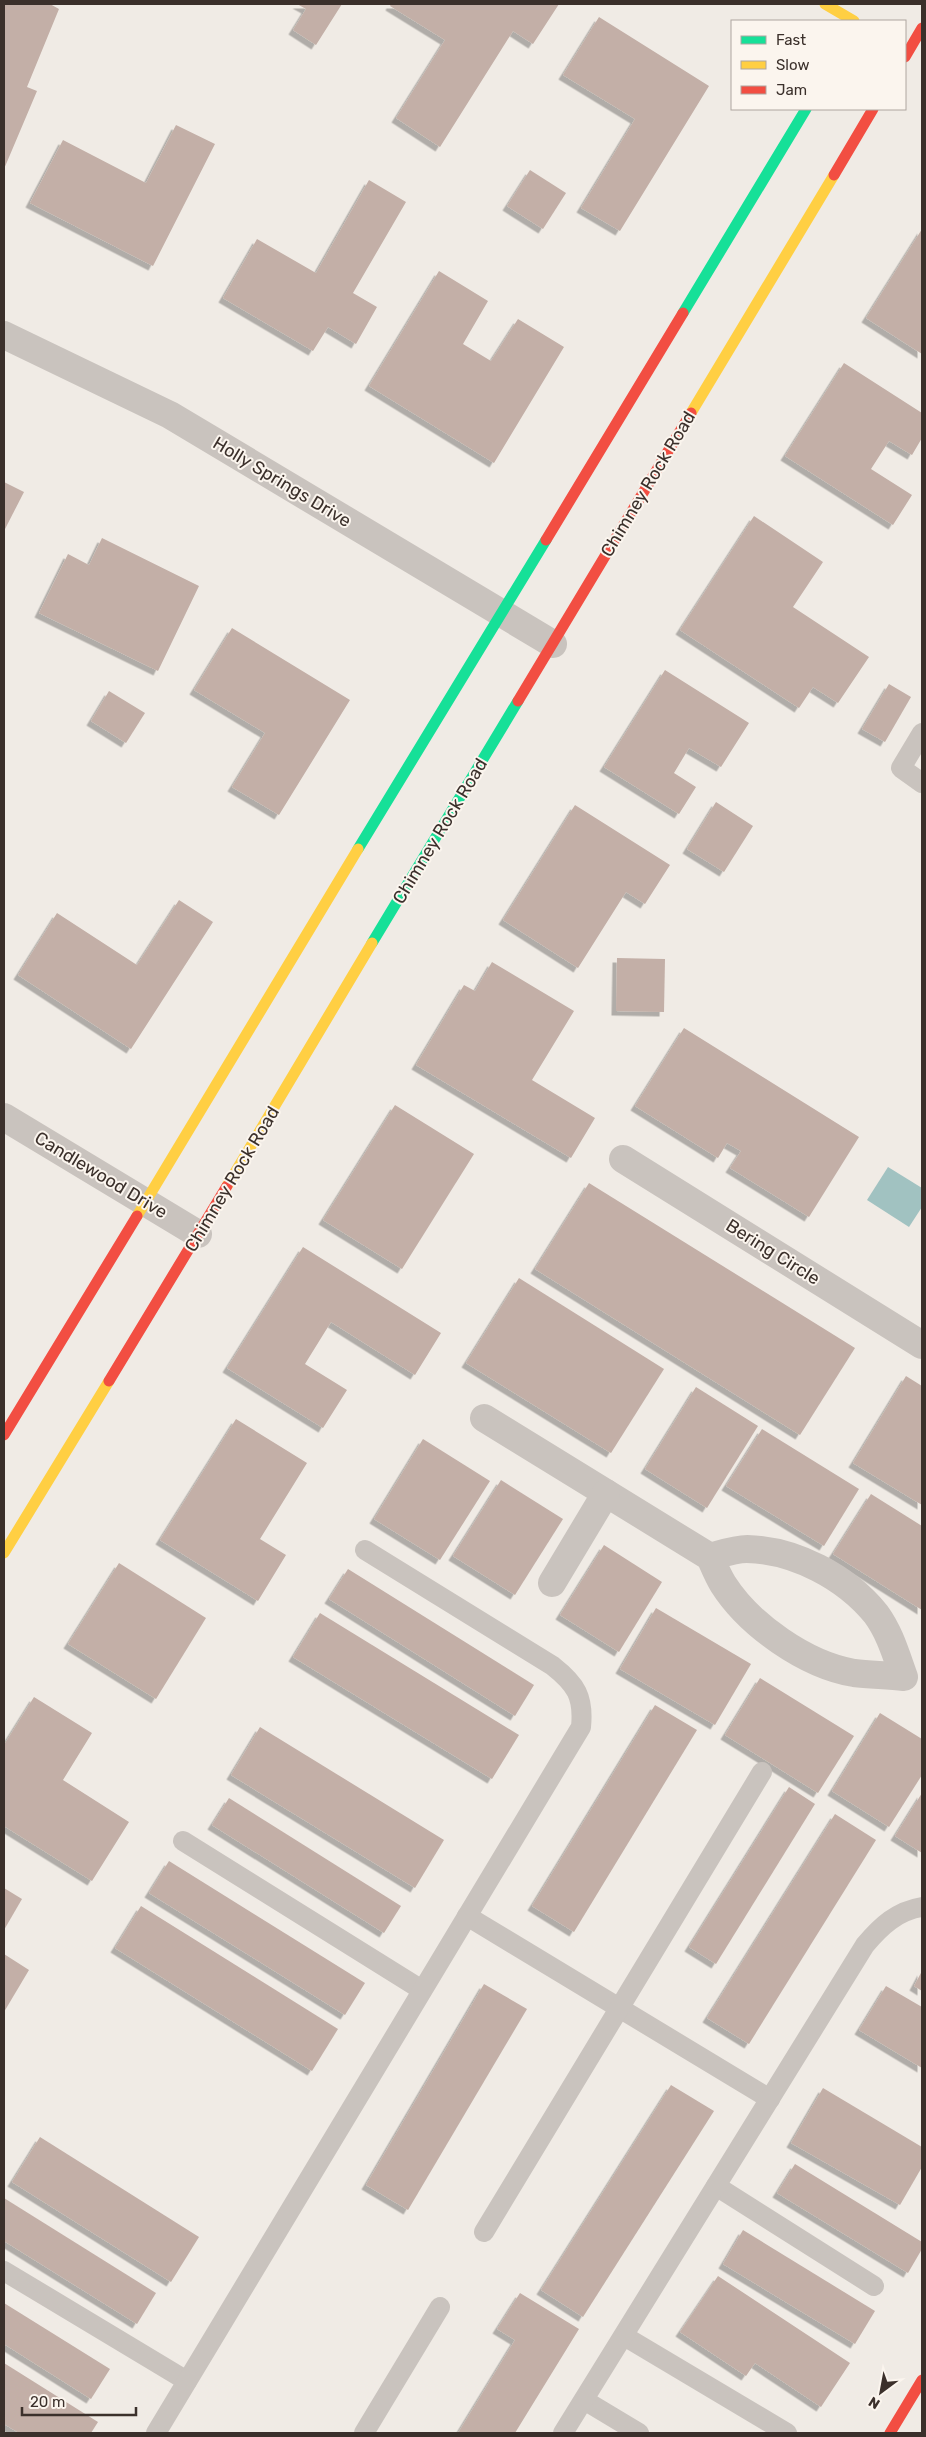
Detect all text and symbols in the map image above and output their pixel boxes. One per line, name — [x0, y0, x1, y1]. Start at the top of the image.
legend — [731, 20, 906, 110]
text: Fast — [776, 31, 806, 49]
text: Slow — [776, 56, 809, 74]
text: Jam — [776, 81, 807, 99]
street label: Chimney Rock Road — [596, 407, 700, 561]
street label: Holly Springs Drive — [209, 432, 355, 532]
street label: Chimney Rock Road — [388, 754, 492, 908]
street label: Chimney Rock Road — [180, 1102, 284, 1256]
street label: Candlewood Drive — [31, 1127, 171, 1223]
street label: Bering Circle — [722, 1214, 824, 1290]
north arrow — [856, 2367, 906, 2417]
scale bar — [22, 2384, 136, 2416]
text: 20 m — [30, 2393, 65, 2411]
text: N — [866, 2393, 883, 2412]

